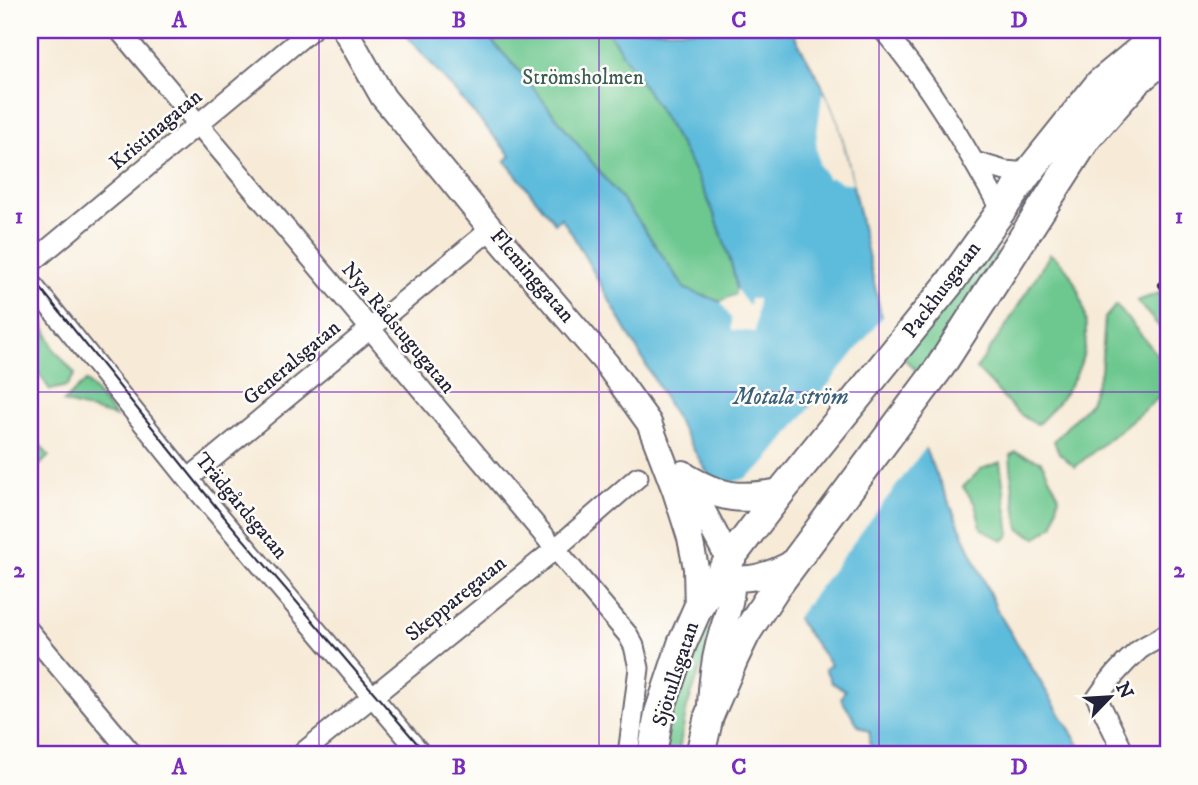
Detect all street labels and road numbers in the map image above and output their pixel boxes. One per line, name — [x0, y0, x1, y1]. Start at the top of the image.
street label: Kristinagatan — [104, 84, 208, 176]
street label: Fleminggatan — [484, 224, 580, 328]
street label: Packhusgatan — [897, 236, 987, 343]
street label: Nya Rådstugugatan — [335, 257, 461, 399]
street label: Generalsgatan — [238, 315, 346, 411]
street label: Trädgårdsgatan — [189, 447, 293, 565]
street label: Skepparegatan — [400, 550, 512, 648]
street label: Sjötullsgatan — [647, 618, 705, 730]

